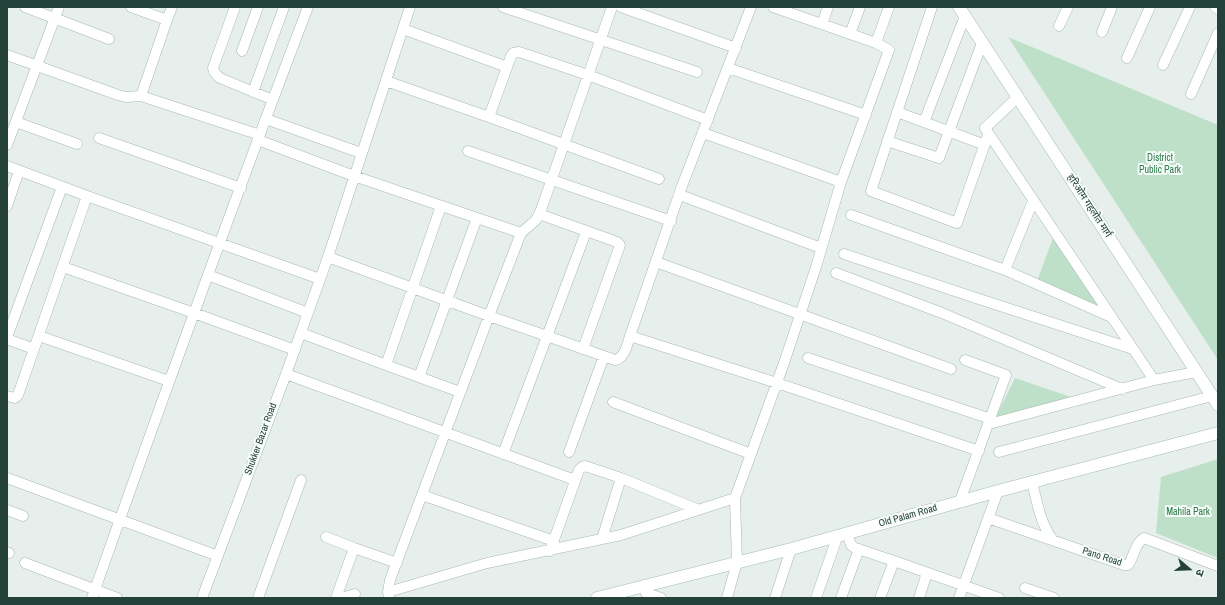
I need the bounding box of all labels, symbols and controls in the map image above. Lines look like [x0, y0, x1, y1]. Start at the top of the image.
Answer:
park label: District Public Park [1139, 152, 1181, 176]
street label: हरिओम गहलोत मार्ग [1064, 172, 1114, 240]
street label: Shukker Bazar Road [242, 401, 280, 477]
street label: Old Palam Road [877, 502, 939, 530]
park label: Mahila Park [1166, 506, 1210, 518]
street label: Pano Road [1081, 545, 1123, 569]
north arrow [1169, 549, 1209, 589]
text: उ [1193, 568, 1208, 578]

